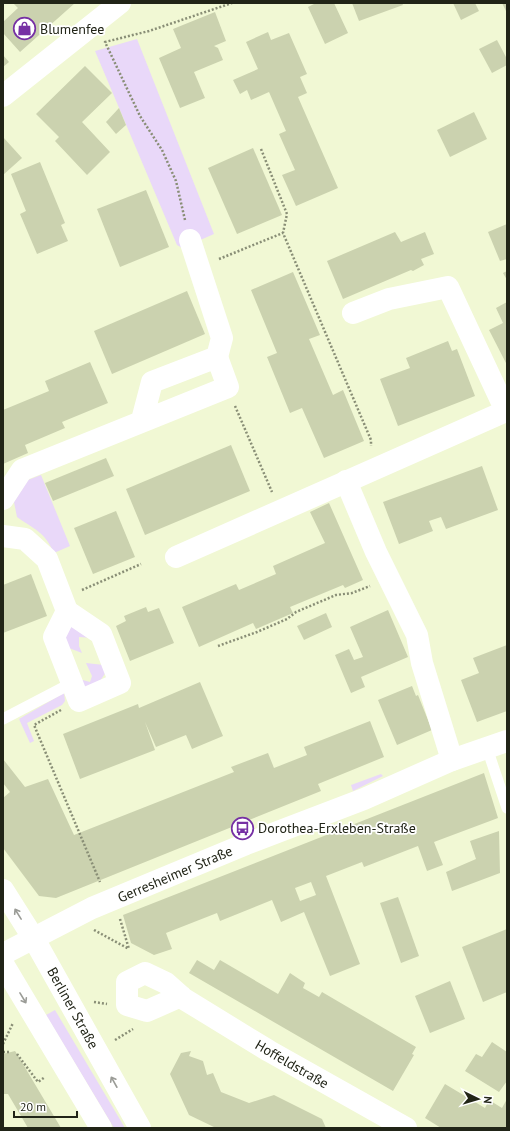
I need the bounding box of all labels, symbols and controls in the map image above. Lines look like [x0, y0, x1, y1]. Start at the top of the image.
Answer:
shop icon: Blumenfee [11, 16, 37, 42]
place label: Blumenfee [40, 20, 104, 38]
bus stop icon: Dorothea-Erxleben-Straße [229, 815, 255, 841]
place label: Dorothea-Erxleben-Straße [258, 819, 416, 837]
street label: Gerresheimer Straße [115, 842, 235, 906]
one-way arrow [14, 908, 22, 920]
street label: Berliner Straße [43, 964, 103, 1052]
one-way arrow [19, 992, 27, 1003]
street label: Hoffeldstraße [252, 1036, 332, 1092]
one-way arrow [110, 1076, 117, 1088]
north arrow [458, 1079, 498, 1119]
scale bar [14, 1093, 77, 1119]
text: N [481, 1096, 495, 1104]
text: 20 m [20, 1099, 46, 1114]

